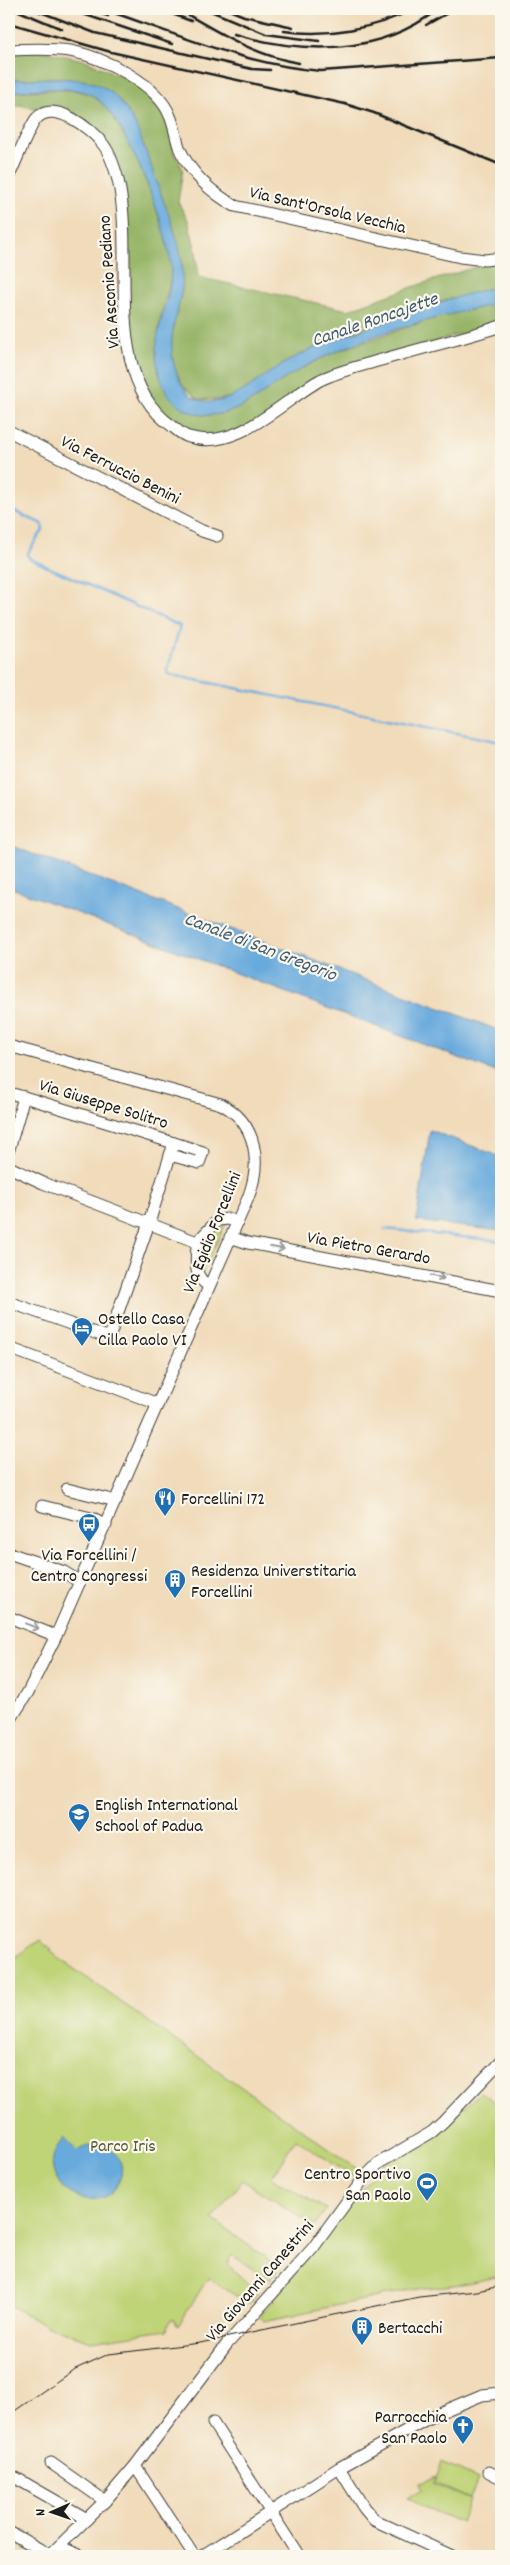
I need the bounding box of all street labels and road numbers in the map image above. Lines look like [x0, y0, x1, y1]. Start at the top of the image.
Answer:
street label: Via Sant'Orsola Vecchia [247, 181, 409, 242]
street label: Via Asconio Pediano [93, 214, 128, 349]
street label: Via Ferruccio Benini [56, 430, 184, 512]
street label: Via Giuseppe Solitro [36, 1074, 171, 1137]
street label: Via Egidio Forcellini [178, 1168, 249, 1297]
street label: Via Pietro Gerardo [305, 1226, 432, 1273]
street label: Via Giovanni Canestrini [201, 2215, 321, 2348]

